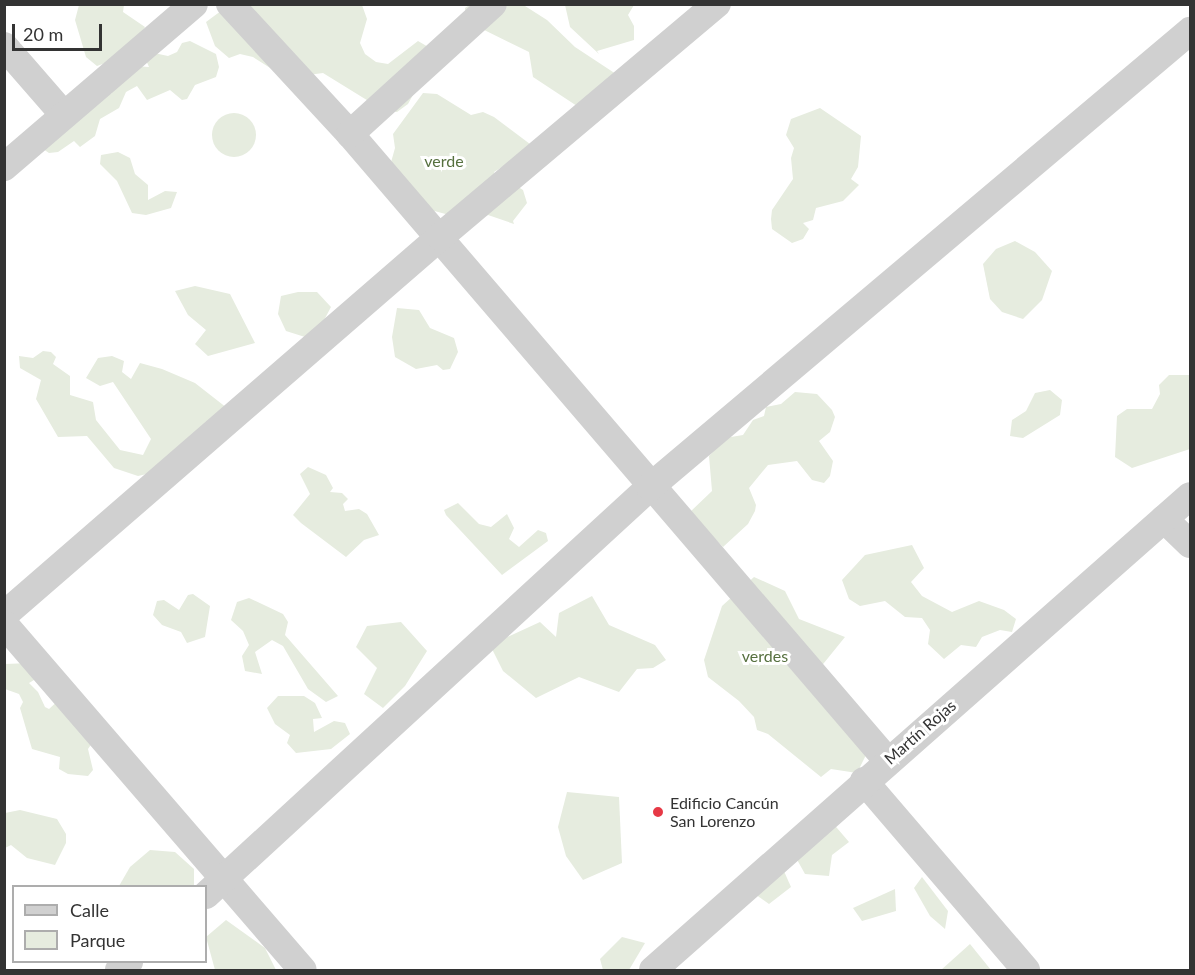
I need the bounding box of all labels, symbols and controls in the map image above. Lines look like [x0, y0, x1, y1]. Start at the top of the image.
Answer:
scale bar [15, 12, 105, 50]
text: 20 m [23, 23, 63, 45]
park label: verde [424, 151, 464, 171]
park label: verdes [742, 646, 788, 666]
street label: Martín Rojas [880, 696, 960, 768]
place label: Edificio Cancún San Lorenzo [670, 793, 779, 831]
marker: Edificio Cancún San Lorenzo [651, 805, 665, 819]
legend [12, 885, 207, 963]
text: Calle [70, 899, 109, 921]
text: Parque [70, 929, 125, 951]

